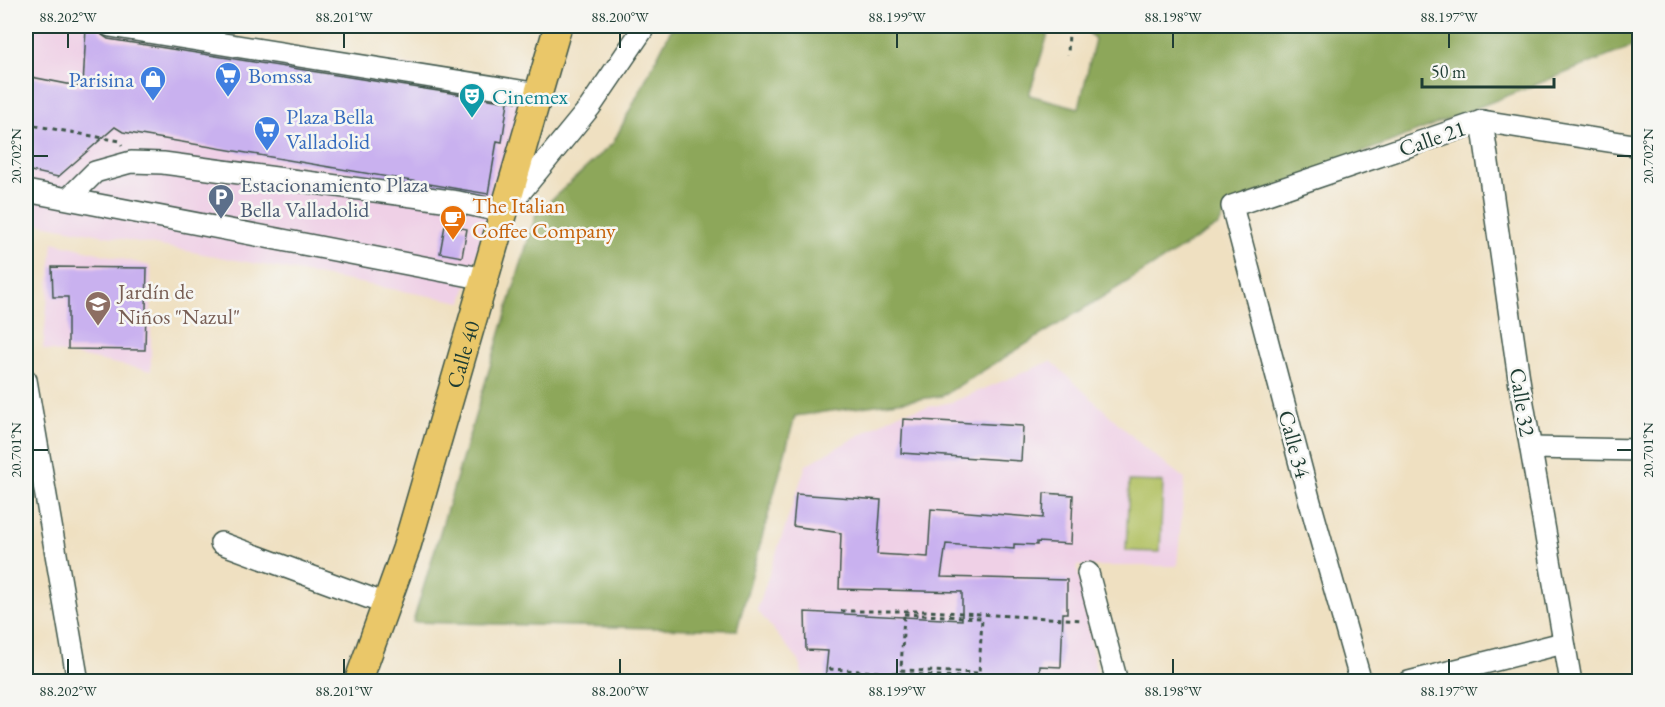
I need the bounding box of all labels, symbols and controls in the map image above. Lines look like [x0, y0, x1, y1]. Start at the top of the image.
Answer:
text: 88.202°W [39, 7, 97, 26]
text: 88.201°W [315, 7, 373, 26]
text: 88.200°W [591, 7, 649, 26]
text: 88.199°W [868, 7, 926, 26]
text: 88.198°W [1144, 7, 1202, 26]
text: 88.197°W [1420, 7, 1478, 26]
scale bar [1422, 51, 1554, 89]
supermarket icon: Bomssa [213, 60, 243, 98]
text: 50 m [1431, 60, 1466, 83]
place label: Bomssa [248, 61, 312, 90]
shop icon: Parisina [138, 64, 168, 102]
place label: Parisina [69, 65, 134, 94]
theatre icon: Cinemex [457, 81, 487, 119]
place label: Cinemex [492, 82, 569, 111]
place label: Plaza Bella Valladolid [286, 102, 374, 156]
supermarket icon: Plaza Bella Valladolid [252, 114, 282, 152]
street label: Calle 21 [1395, 114, 1470, 163]
text: 20.702°N [6, 128, 25, 184]
text: 20.702°N [1638, 128, 1657, 184]
place label: Estacionamiento Plaza Bella Valladolid [240, 170, 429, 224]
parking icon: Estacionamiento Plaza Bella Valladolid [206, 182, 236, 220]
place label: The Italian Coffee Company [472, 191, 616, 245]
cafe icon: The Italian Coffee Company [438, 203, 468, 241]
place label: Jardín de Niños "Nazul" [116, 277, 240, 331]
school or university icon: Jardín de Niños "Nazul" [83, 289, 113, 327]
street label: Calle 40 [439, 317, 487, 392]
street label: Calle 32 [1503, 366, 1542, 439]
street label: Calle 34 [1272, 407, 1318, 482]
text: 20.701°N [6, 422, 25, 478]
text: 20.701°N [1638, 422, 1657, 478]
text: 88.202°W [39, 681, 97, 700]
text: 88.201°W [315, 681, 373, 700]
text: 88.200°W [591, 681, 649, 700]
text: 88.199°W [868, 681, 926, 700]
text: 88.198°W [1144, 681, 1202, 700]
text: 88.197°W [1420, 681, 1478, 700]

